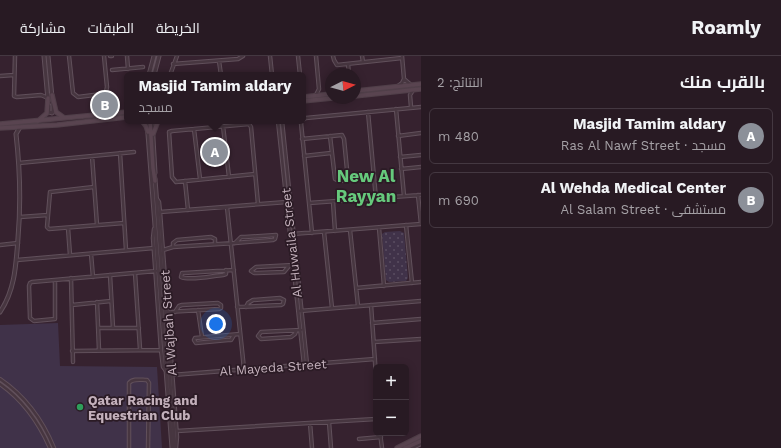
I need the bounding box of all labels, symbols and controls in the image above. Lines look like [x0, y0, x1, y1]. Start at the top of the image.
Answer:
text: Roamly [691, 16, 761, 39]
text: مشاركة [20, 20, 66, 36]
text: الطبقات [88, 20, 134, 36]
text: الخريطة [156, 20, 200, 36]
north arrow [325, 68, 361, 104]
popup [124, 72, 306, 124]
text: بالقرب منك [680, 72, 765, 92]
text: النتائج: 2 [437, 75, 483, 90]
text: Masjid Tamim aldary [138, 77, 292, 95]
pin: B [92, 90, 118, 120]
text: مسجد [138, 100, 173, 115]
text: Masjid Tamim aldary [573, 115, 726, 133]
text: 480 m [438, 129, 479, 144]
text: A [747, 129, 755, 144]
pin: A [202, 137, 228, 167]
text: مسجد · Ras Al Nawf Street [561, 138, 726, 153]
district label: New Al Rayyan [336, 166, 396, 206]
text: Al Wehda Medical Center [541, 179, 726, 197]
street label: Al Huwaila Street [278, 187, 305, 299]
text: 690 m [438, 193, 479, 208]
text: B [747, 193, 755, 208]
text: مستشفى · Al Salam Street [560, 202, 726, 217]
street label: Al Wajbah Street [157, 269, 180, 376]
your location [206, 314, 226, 334]
street label: Al Mayeda Street [219, 356, 328, 379]
map controls [373, 364, 409, 436]
button: + [373, 364, 409, 400]
place label: Qatar Racing and Equestrian Club [88, 393, 198, 423]
button: − [373, 400, 409, 436]
marker: Qatar Racing and Equestrian Club [75, 402, 85, 412]

